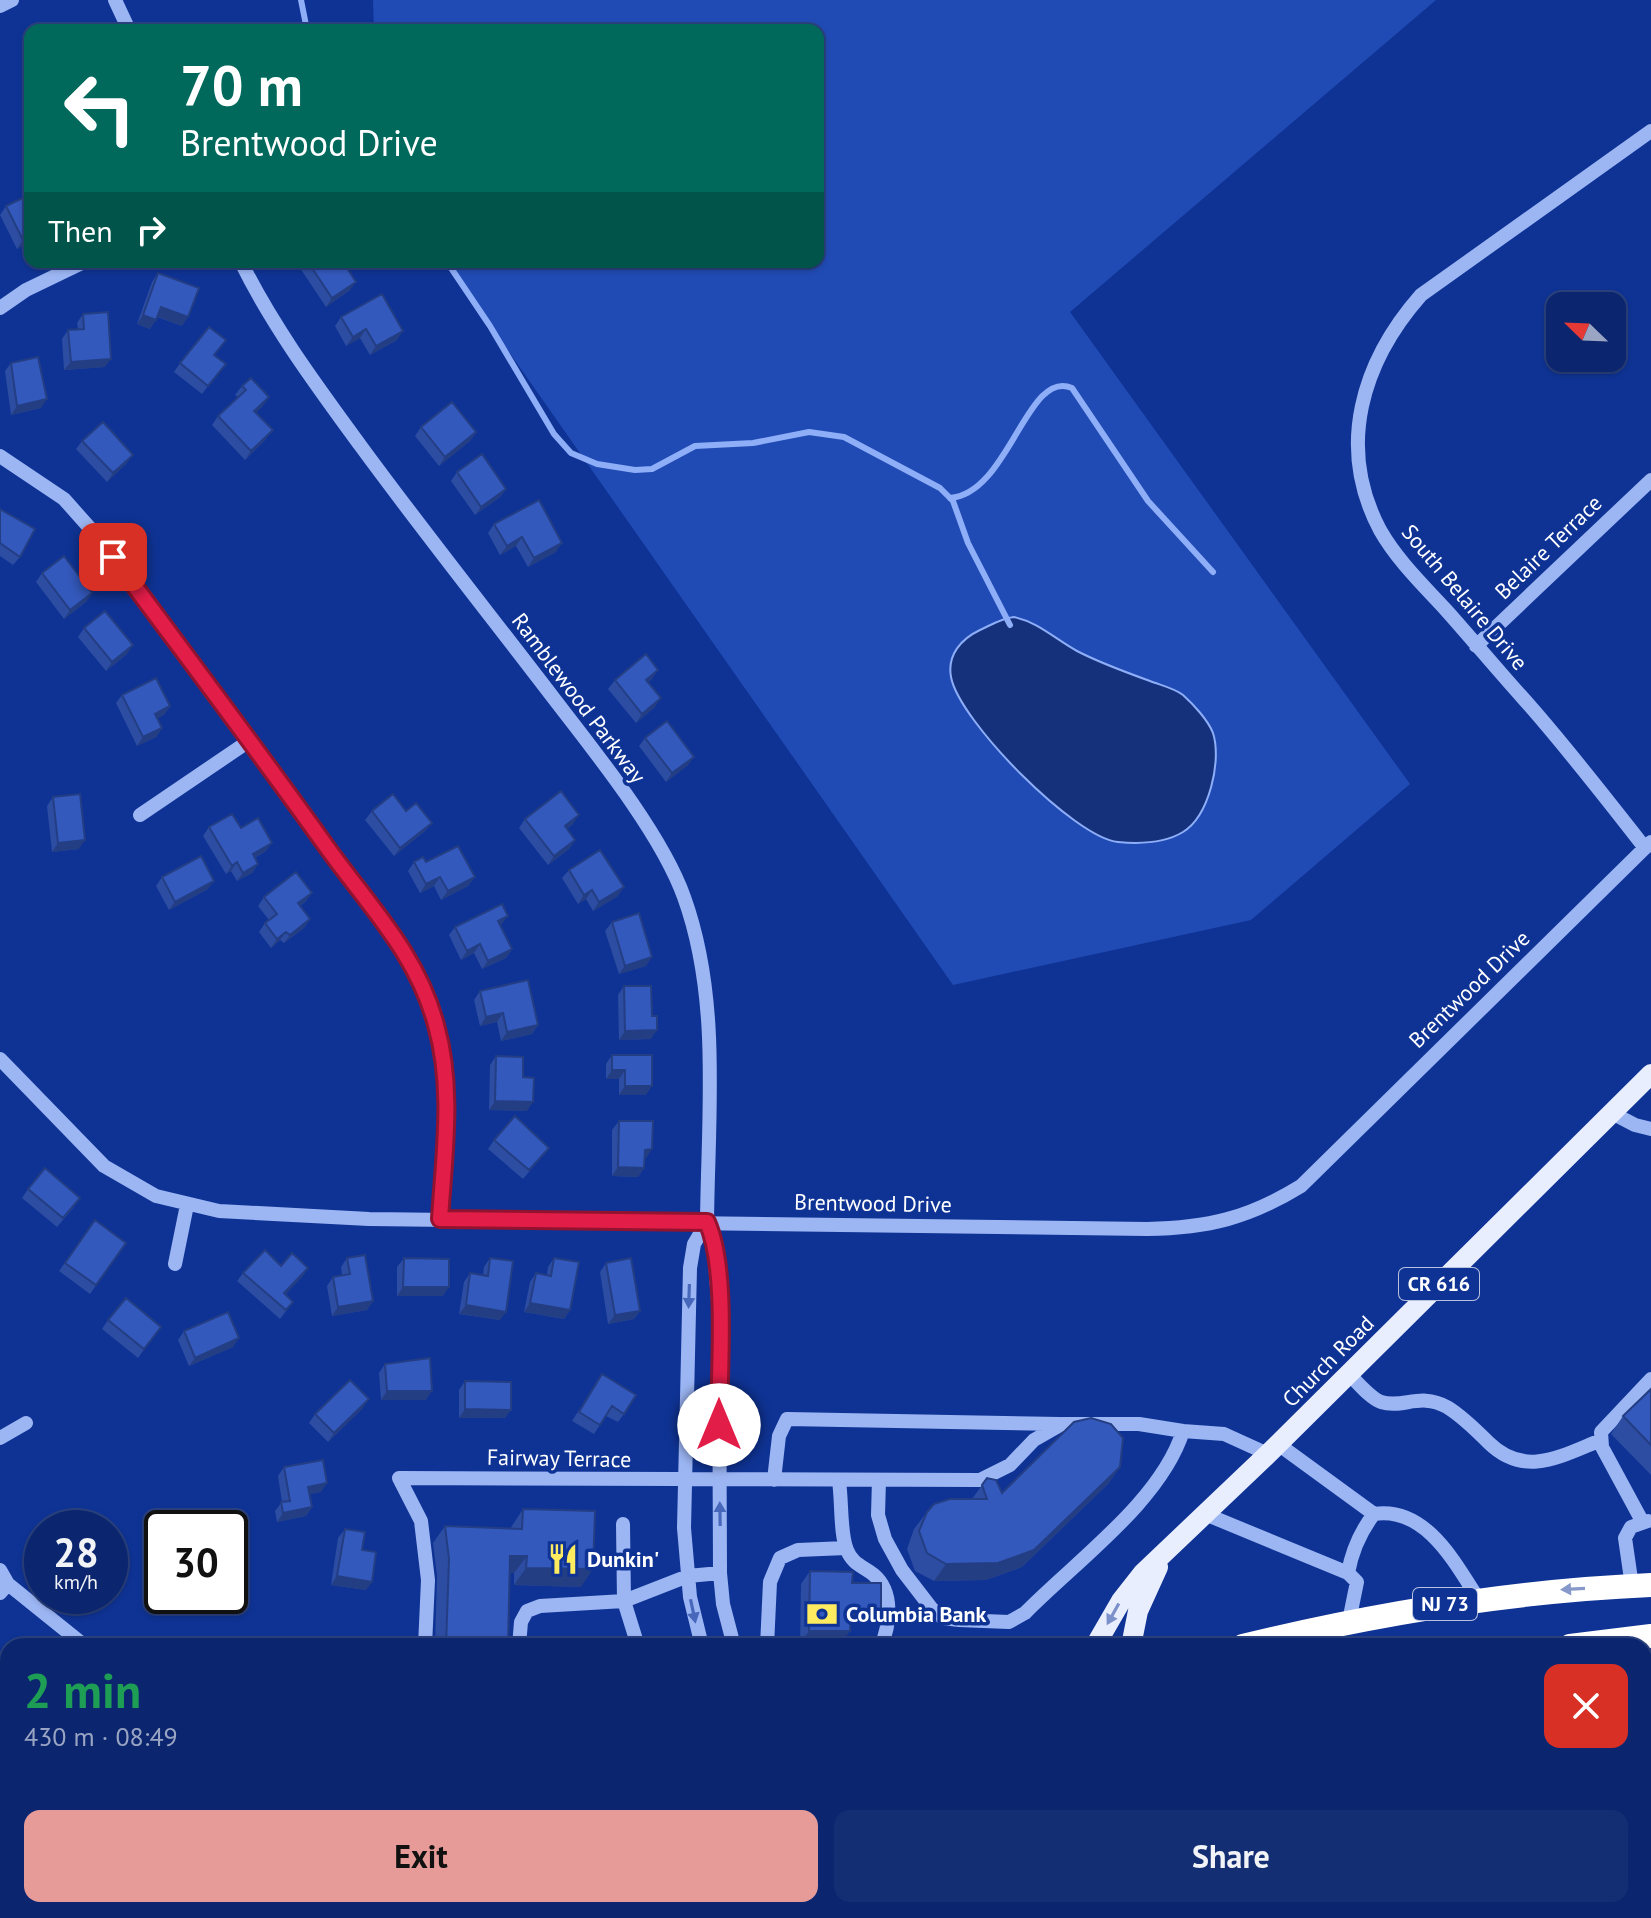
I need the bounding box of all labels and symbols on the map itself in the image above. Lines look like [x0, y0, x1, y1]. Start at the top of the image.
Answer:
north arrow [1546, 292, 1626, 372]
street label: Belaire Terrace [1489, 489, 1607, 605]
street label: South Belaire Drive [1396, 518, 1534, 676]
pin [79, 523, 147, 591]
street label: Ramblewood Parkway [506, 607, 653, 789]
street label: Brentwood Drive [1403, 924, 1535, 1054]
street label: Brentwood Drive [794, 1188, 952, 1218]
road number: CR 616 [1399, 1268, 1479, 1300]
one-way arrow [682, 1284, 695, 1309]
street label: Church Road [1276, 1309, 1380, 1413]
position arrow [677, 1383, 761, 1467]
street label: Fairway Terrace [487, 1443, 631, 1473]
one-way arrow [713, 1501, 726, 1526]
speed limit sign: 30 [144, 1510, 248, 1614]
restaurant icon: Dunkin' [546, 1542, 580, 1576]
place label: Dunkin' [587, 1545, 659, 1573]
one-way arrow [1560, 1583, 1585, 1596]
road number: NJ 73 [1413, 1588, 1477, 1620]
bank icon: Columbia Bank [805, 1597, 839, 1631]
one-way arrow [687, 1599, 700, 1624]
place label: Columbia Bank [846, 1600, 986, 1628]
one-way arrow [1106, 1603, 1120, 1625]

